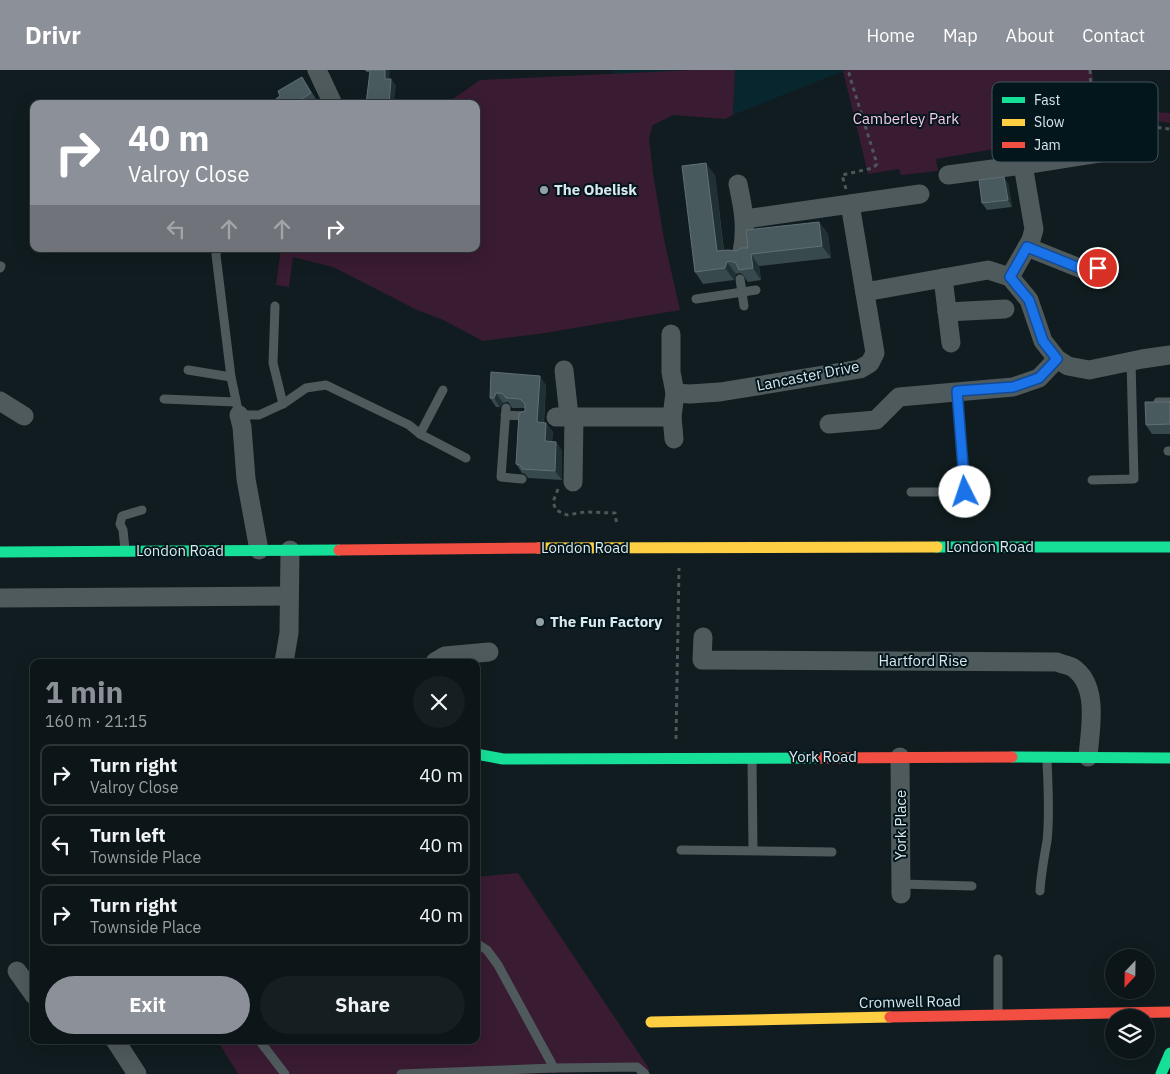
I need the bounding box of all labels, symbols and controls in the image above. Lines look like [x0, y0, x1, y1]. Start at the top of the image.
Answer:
text: Drivr [25, 19, 81, 51]
text: Home [867, 24, 915, 47]
text: Map [943, 24, 978, 47]
text: About [1006, 24, 1054, 47]
text: Contact [1082, 24, 1145, 47]
legend [992, 82, 1158, 162]
text: Fast [1034, 91, 1060, 109]
park label: Camberley Park [853, 109, 959, 128]
text: Slow [1034, 113, 1065, 131]
text: 40 m [128, 115, 210, 161]
icon: right [45, 120, 110, 185]
text: Jam [1034, 136, 1061, 154]
text: Valroy Close [128, 159, 250, 188]
place label: The Obelisk [554, 180, 637, 199]
marker: The Obelisk [538, 184, 550, 196]
icon: left [162, 215, 190, 243]
icon: ahead [215, 215, 243, 243]
icon: ahead [268, 215, 296, 243]
icon: right [321, 215, 349, 243]
pin [1077, 247, 1119, 289]
icon: arrive [1084, 254, 1112, 282]
street label: Lancaster Drive [755, 356, 861, 395]
position arrow [938, 465, 990, 517]
street label: London Road [946, 537, 1034, 556]
street label: London Road [541, 538, 629, 557]
street label: London Road [136, 541, 224, 560]
place label: The Fun Factory [550, 612, 662, 631]
marker: The Fun Factory [534, 616, 546, 628]
street label: Hartford Rise [878, 651, 968, 670]
text: 1 min [45, 672, 123, 711]
button: close [413, 676, 465, 728]
text: 160 m · 21:15 [45, 711, 147, 731]
street label: York Road [789, 747, 857, 766]
text: Turn right [90, 753, 177, 777]
icon: right [47, 761, 75, 789]
text: 40 m [419, 763, 463, 787]
text: Valroy Close [90, 777, 178, 797]
street label: York Place [891, 790, 910, 860]
text: Turn left [90, 823, 166, 847]
icon: left [47, 831, 75, 859]
text: 40 m [419, 833, 463, 857]
text: Townside Place [90, 847, 201, 867]
text: Turn right [90, 893, 177, 917]
icon: right [47, 901, 75, 929]
text: 40 m [419, 903, 463, 927]
text: Townside Place [90, 917, 201, 937]
north arrow [1105, 949, 1155, 999]
map controls [1105, 949, 1155, 1059]
button: Exit [45, 976, 250, 1034]
button: Share [260, 976, 465, 1034]
street label: Cromwell Road [859, 991, 961, 1012]
button: layers [1105, 1009, 1155, 1059]

